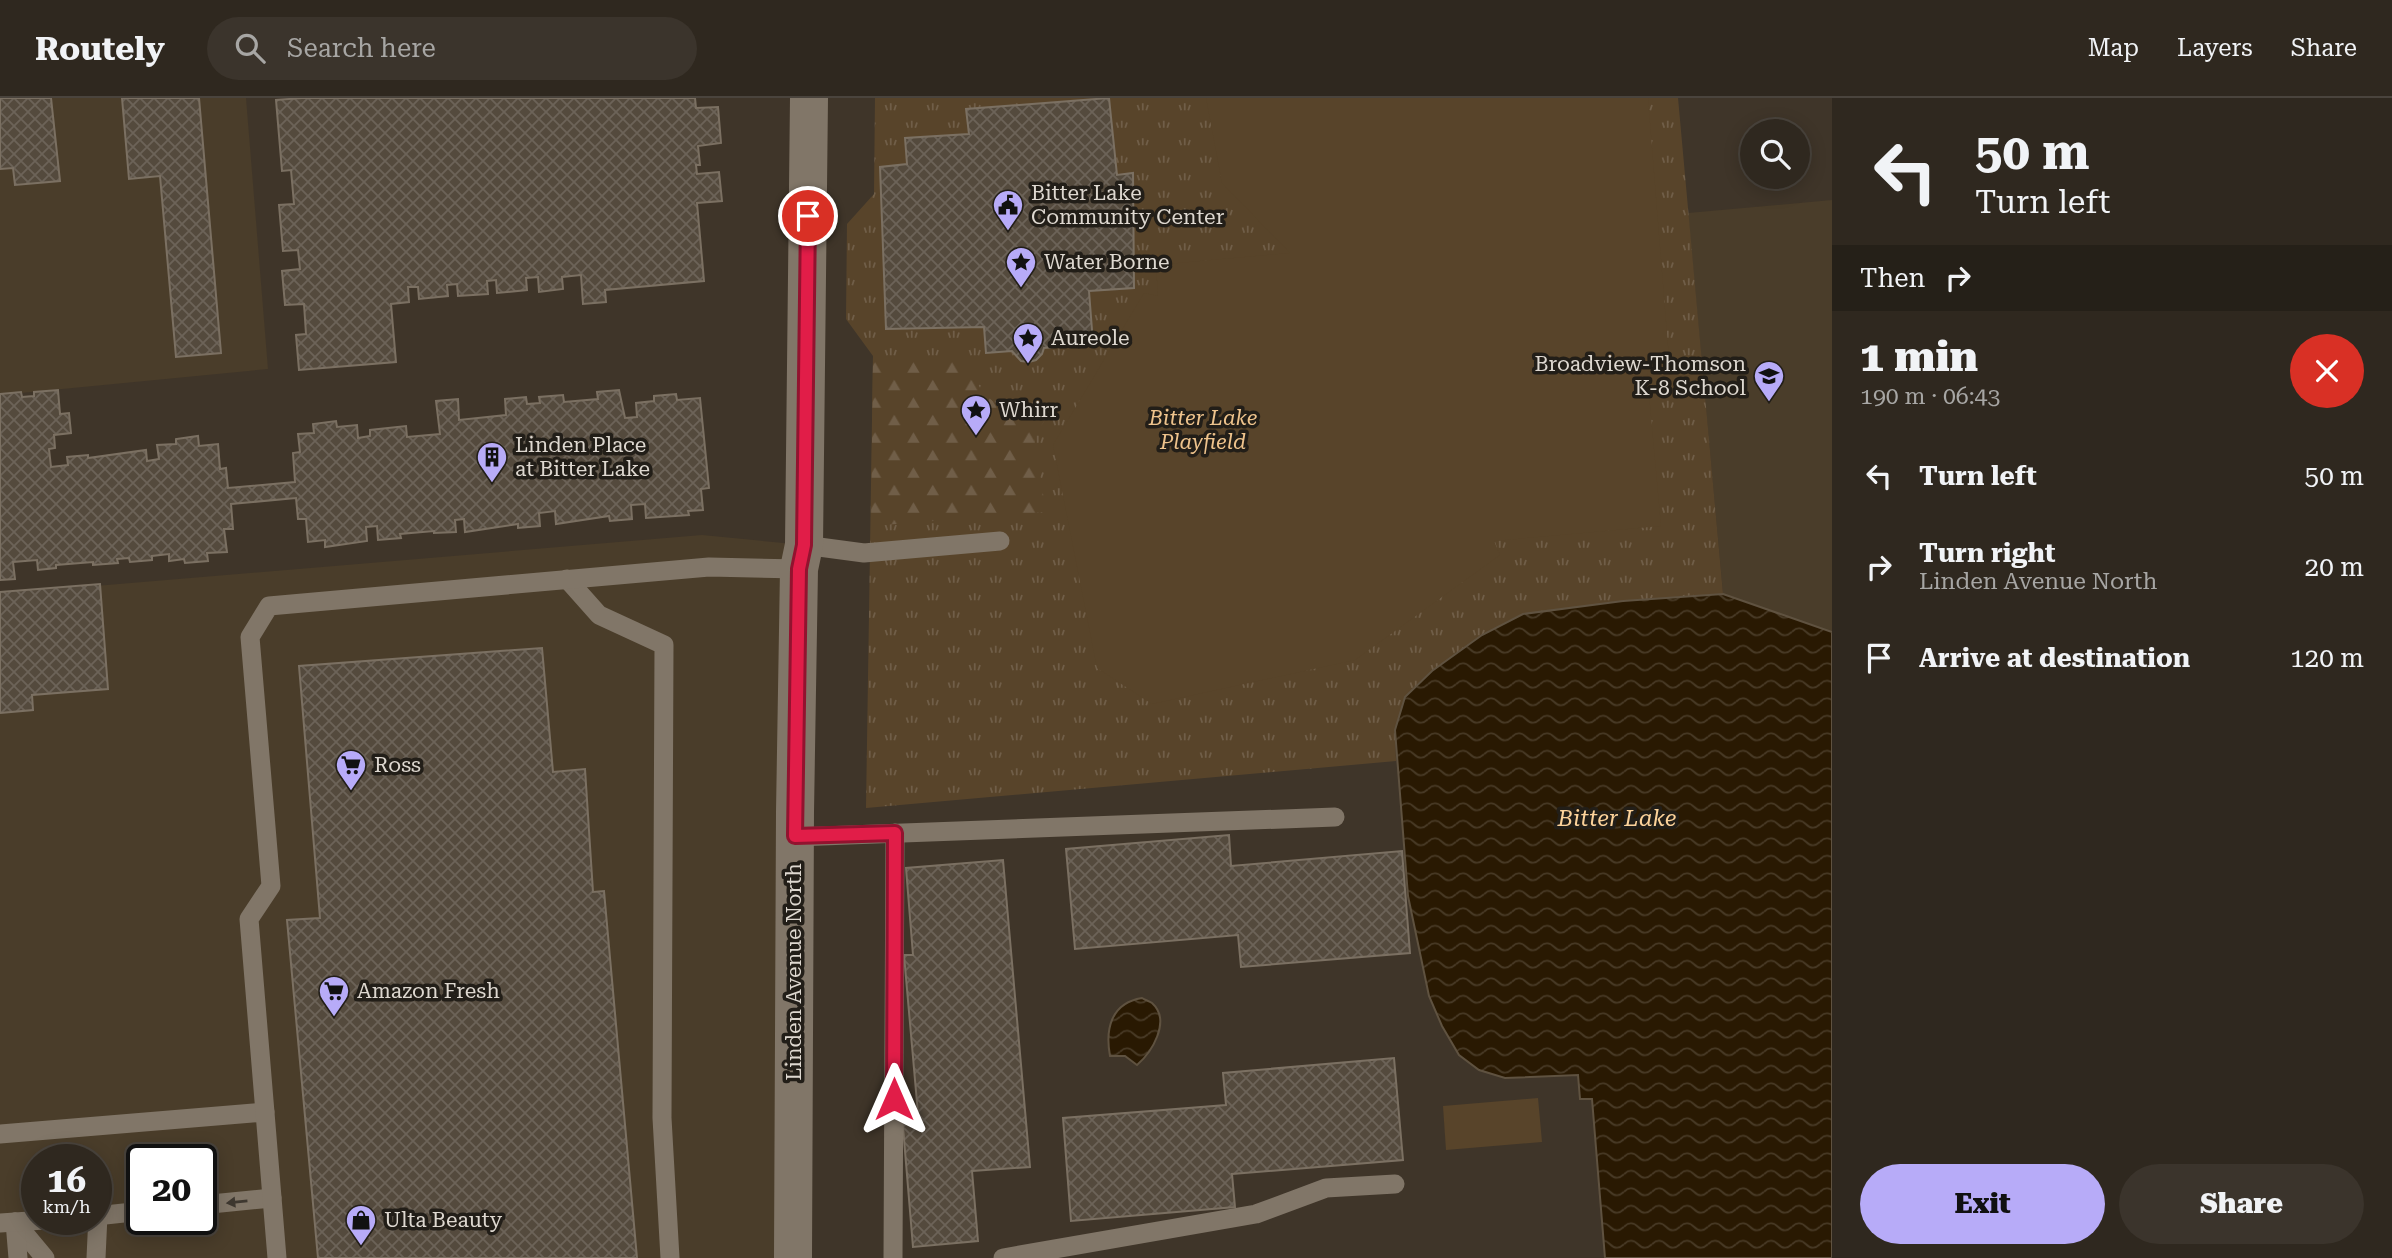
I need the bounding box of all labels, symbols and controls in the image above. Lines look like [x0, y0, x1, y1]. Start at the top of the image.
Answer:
search box [207, 17, 697, 80]
text: Routely [35, 29, 165, 68]
icon: search [231, 29, 269, 67]
text: Search here [287, 33, 436, 63]
text: Map [2088, 34, 2139, 62]
text: Layers [2177, 34, 2253, 62]
text: Share [2291, 34, 2357, 62]
map controls [1740, 119, 1810, 189]
button: search [1740, 119, 1810, 189]
text: 50 m [1975, 124, 2090, 181]
icon: left [1860, 126, 1951, 217]
place label: Bitter Lake Community Center [1031, 181, 1225, 229]
text: Turn left [1975, 183, 2110, 221]
pin [778, 186, 838, 246]
public building icon: Bitter Lake Community Center [991, 188, 1025, 232]
icon: arrive [789, 197, 827, 235]
place icon: Water Borne [1004, 245, 1038, 289]
place label: Water Borne [1044, 250, 1169, 274]
icon: right [1939, 259, 1977, 297]
text: Then [1860, 263, 1925, 293]
place icon: Aureole [1011, 321, 1045, 365]
place label: Aureole [1051, 326, 1130, 350]
text: 1 min [1860, 332, 1978, 381]
button: close [2290, 334, 2364, 408]
place label: Broadview-Thomson K-8 School [1534, 352, 1747, 400]
school or university icon: Broadview-Thomson K-8 School [1752, 359, 1786, 403]
text: 190 m · 06:43 [1860, 383, 2000, 410]
place icon: Whirr [959, 393, 993, 437]
place label: Whirr [999, 398, 1058, 422]
park label: Bitter Lake Playfield [1148, 406, 1257, 454]
place label: Linden Place at Bitter Lake [515, 433, 650, 481]
building icon: Linden Place at Bitter Lake [475, 440, 509, 484]
icon: left [1860, 457, 1898, 495]
text: Turn left [1919, 461, 2037, 491]
text: 50 m [2305, 461, 2364, 491]
text: Turn right [1919, 538, 2055, 568]
icon: right [1860, 548, 1898, 586]
text: 20 m [2305, 552, 2364, 582]
text: Linden Avenue North [1919, 568, 2157, 595]
icon: arrive [1860, 639, 1898, 677]
text: Arrive at destination [1919, 643, 2190, 673]
text: 120 m [2290, 643, 2364, 673]
supermarket icon: Ross [334, 748, 368, 792]
place label: Ross [374, 753, 421, 777]
water label: Bitter Lake [1557, 805, 1676, 832]
street label: Linden Avenue North [782, 863, 806, 1081]
supermarket icon: Amazon Fresh [317, 974, 351, 1018]
place label: Amazon Fresh [357, 979, 500, 1003]
position arrow [857, 1062, 931, 1136]
speed limit sign: 20 [126, 1144, 217, 1235]
text: 16 [47, 1160, 86, 1201]
button: Exit [1860, 1164, 2105, 1244]
button: Share [2119, 1164, 2364, 1244]
text: km/h [42, 1196, 91, 1217]
one-way arrow [225, 1197, 247, 1208]
shop icon: Ulta Beauty [344, 1203, 378, 1247]
place label: Ulta Beauty [384, 1208, 503, 1232]

